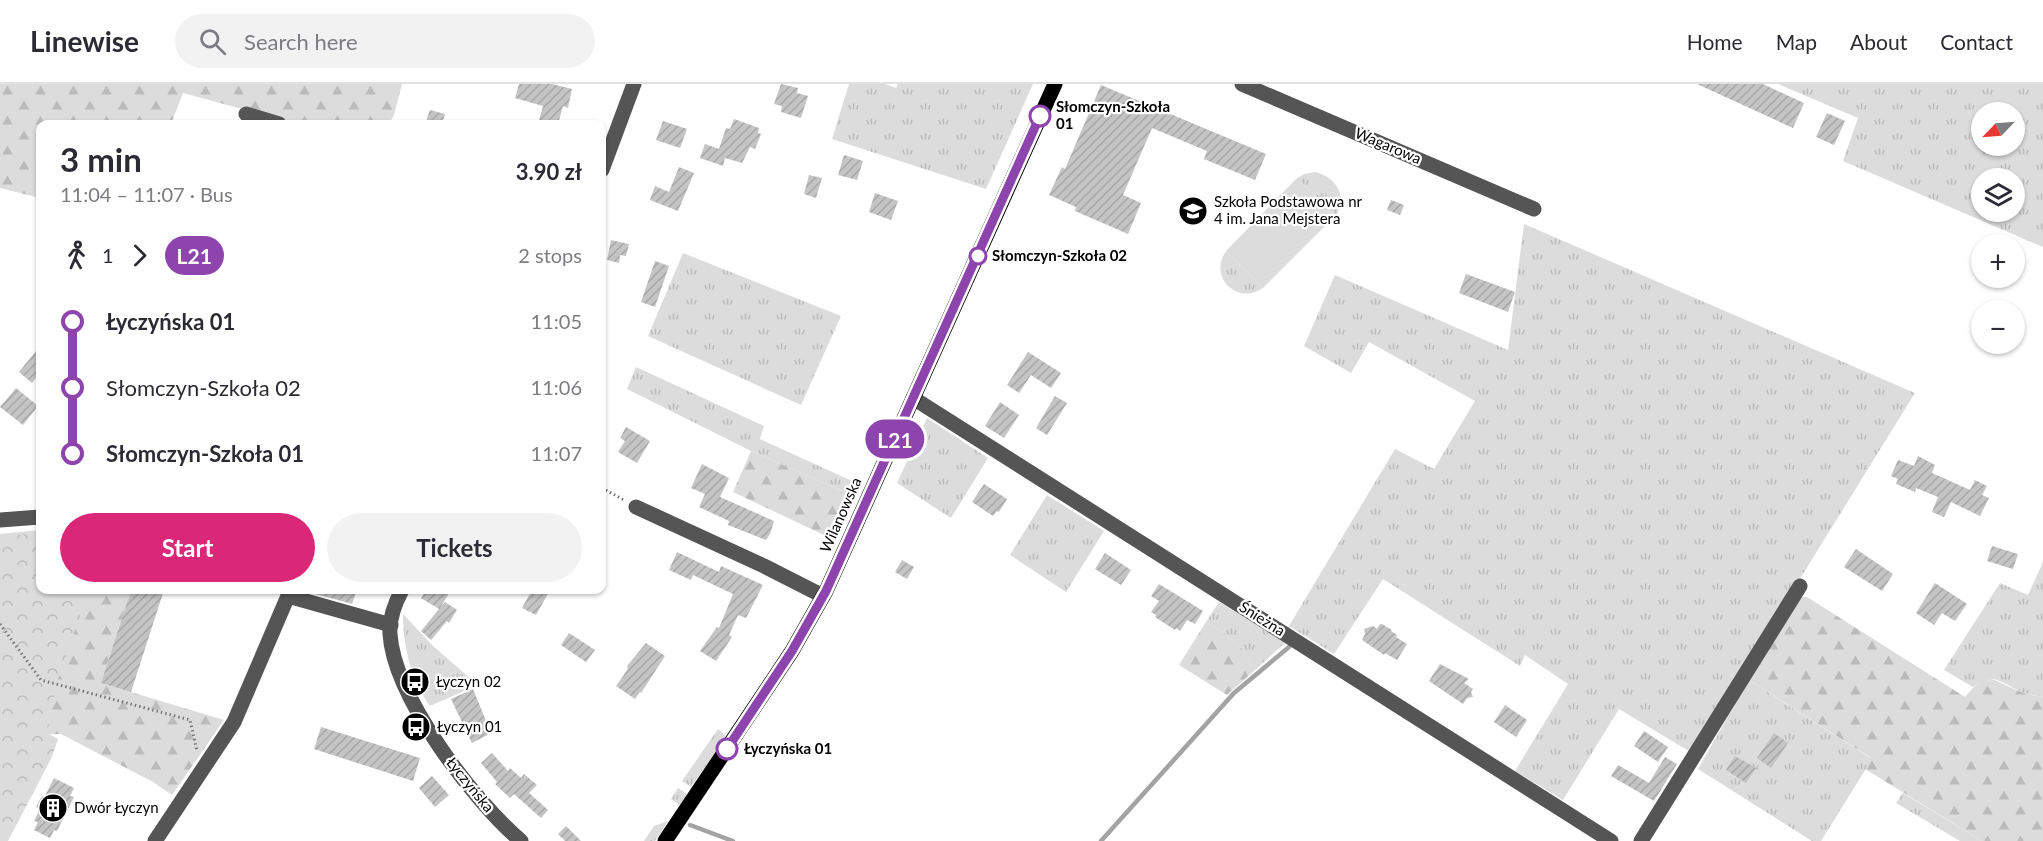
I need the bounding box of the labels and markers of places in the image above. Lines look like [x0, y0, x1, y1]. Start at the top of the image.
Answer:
place label: Słomczyn-Szkoła 01 [1056, 97, 1170, 132]
marker: Słomczyn-Szkoła 01 [1029, 105, 1051, 127]
place label: Szkoła Podstawowa nr 4 im. Jana Mejstera [1214, 192, 1363, 227]
school or university icon: Szkoła Podstawowa nr 4 im. Jana Mejstera [1177, 195, 1209, 227]
place label: Słomczyn-Szkoła 02 [992, 246, 1127, 264]
marker: Słomczyn-Szkoła 02 [969, 247, 987, 265]
bus stop icon: Łyczyn 02 [399, 666, 431, 698]
place label: Łyczyn 02 [436, 672, 501, 690]
bus stop icon: Łyczyn 01 [400, 711, 432, 743]
place label: Łyczyn 01 [437, 717, 502, 735]
marker: Łyczyńska 01 [716, 738, 738, 760]
place label: Łyczyńska 01 [744, 739, 832, 757]
building icon: Dwór Łyczyn [37, 792, 69, 824]
place label: Dwór Łyczyn [74, 798, 159, 816]

